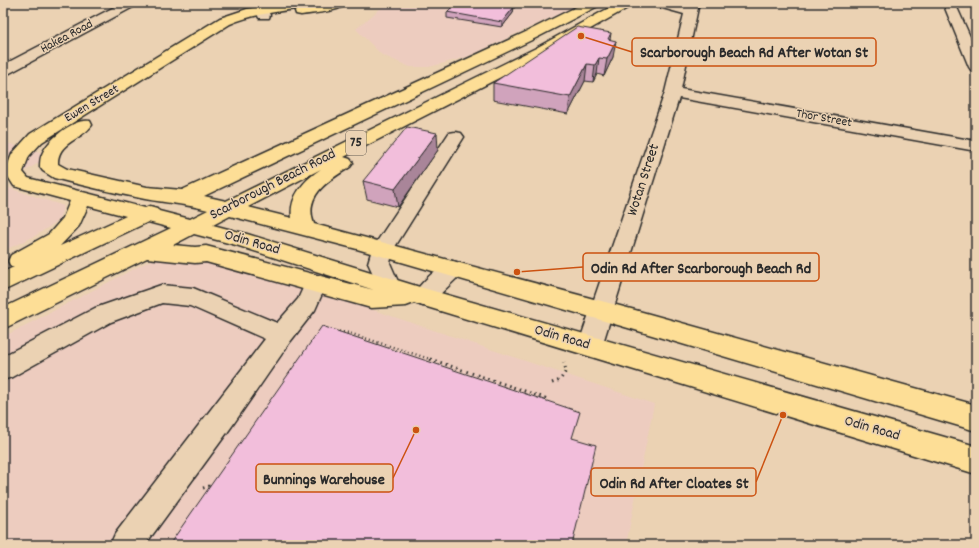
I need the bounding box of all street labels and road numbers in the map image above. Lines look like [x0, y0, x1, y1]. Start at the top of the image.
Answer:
street label: Hakea Road [37, 15, 97, 59]
street label: Ewen Street [61, 80, 123, 128]
street label: Thor Street [795, 105, 854, 133]
road number: 75 [346, 131, 366, 155]
street label: Wotan Street [622, 141, 666, 219]
street label: Scarborough Beach Road [206, 144, 340, 226]
street label: Odin Road [222, 225, 282, 261]
street label: Odin Road [532, 320, 592, 356]
street label: Odin Road [842, 411, 902, 447]

